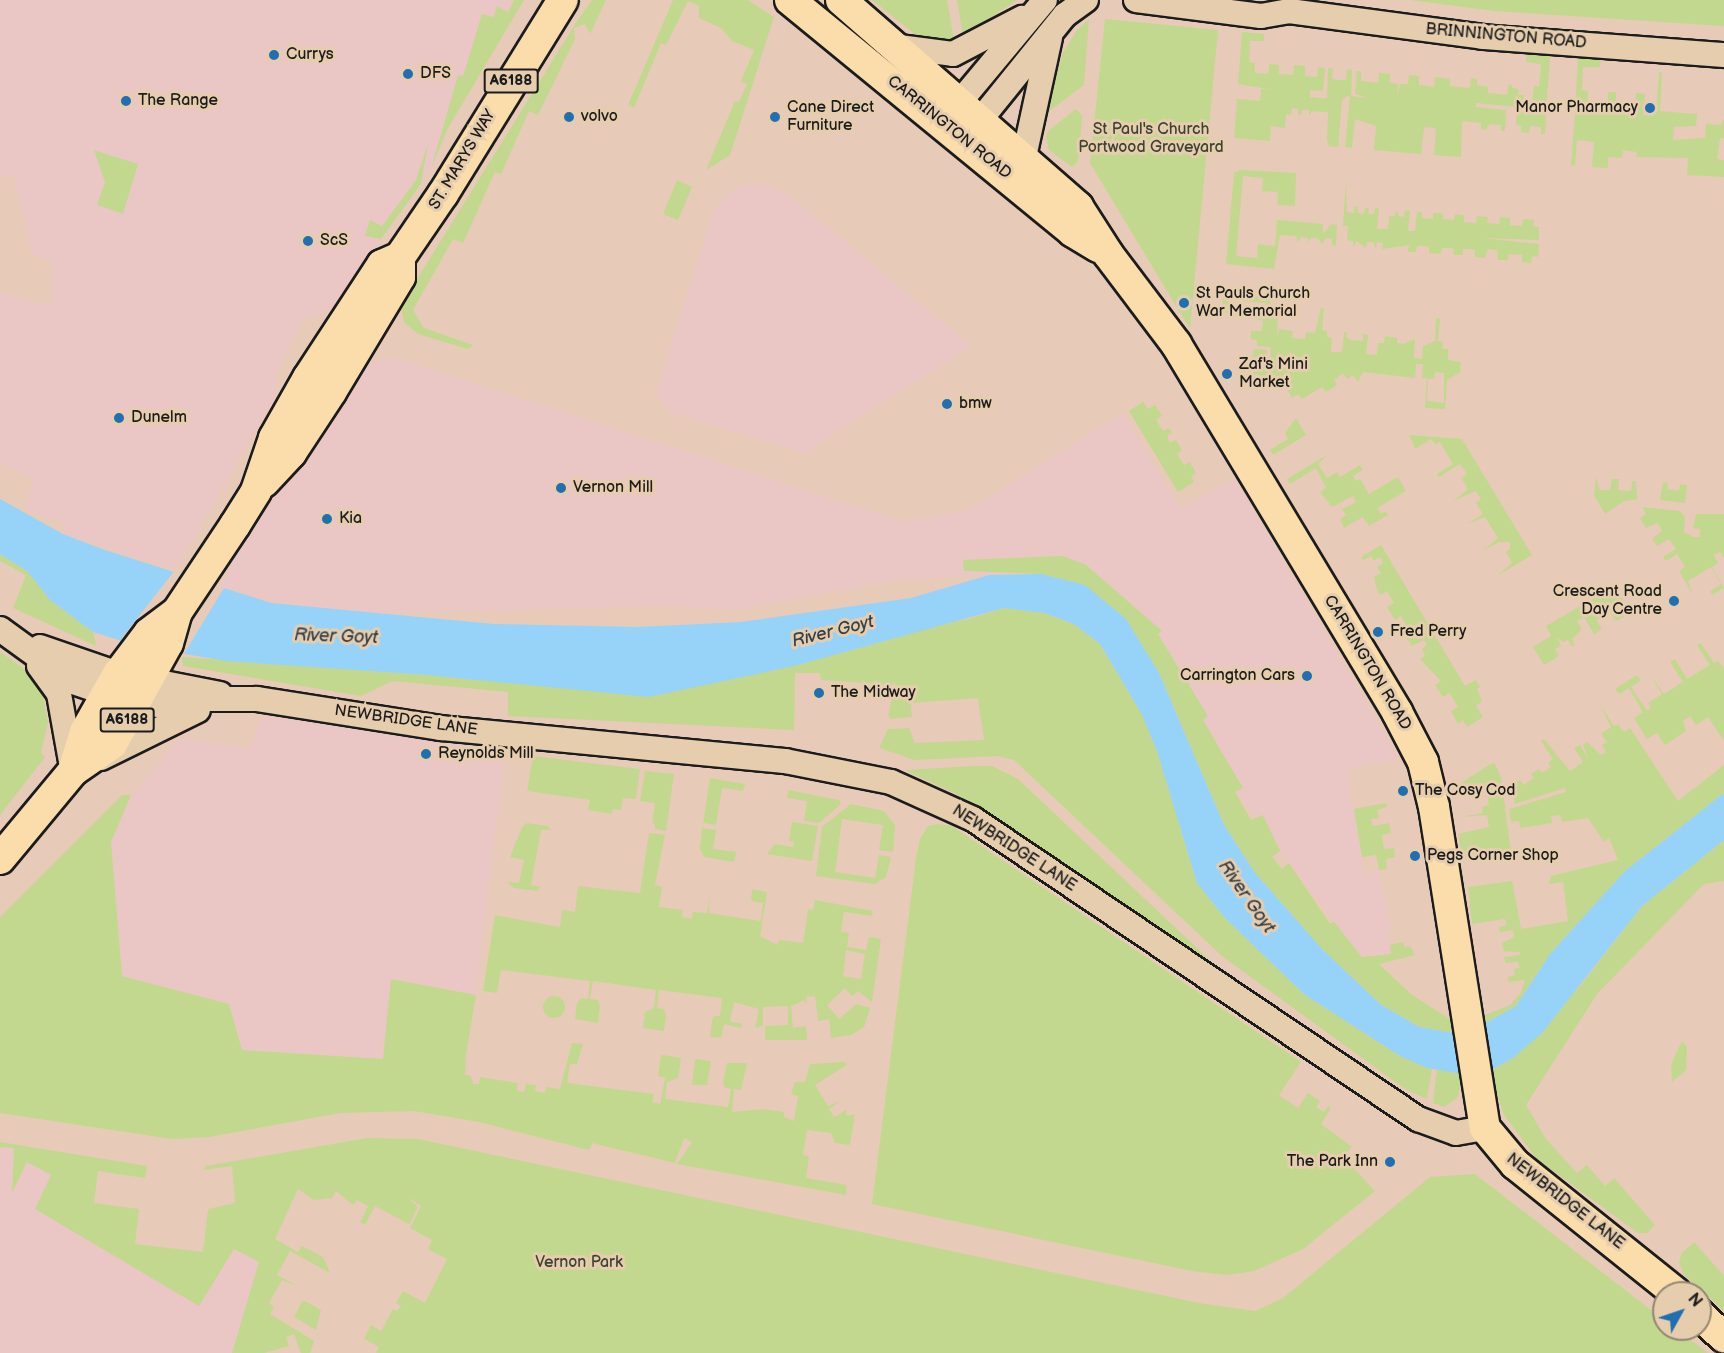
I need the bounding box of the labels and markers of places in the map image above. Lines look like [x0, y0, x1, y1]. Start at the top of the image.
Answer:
place label: Currys [286, 45, 334, 65]
marker: Currys [267, 48, 281, 62]
place label: DFS [420, 64, 451, 84]
marker: DFS [401, 67, 415, 81]
place label: The Range [138, 91, 218, 111]
marker: The Range [119, 94, 133, 108]
place label: Cane Direct Furniture [787, 98, 874, 136]
place label: Manor Pharmacy [1515, 98, 1638, 118]
marker: Manor Pharmacy [1643, 101, 1657, 115]
place label: volvo [581, 107, 618, 127]
marker: volvo [562, 110, 576, 124]
marker: Cane Direct Furniture [768, 110, 782, 124]
place label: ScS [320, 231, 348, 251]
marker: ScS [301, 234, 315, 248]
place label: St Pauls Church War Memorial [1196, 284, 1310, 322]
marker: St Pauls Church War Memorial [1177, 296, 1191, 310]
place label: Zaf's Mini Market [1239, 355, 1308, 393]
marker: Zaf's Mini Market [1220, 367, 1234, 381]
place label: bmw [959, 394, 992, 414]
marker: bmw [940, 397, 954, 411]
place label: Dunelm [131, 408, 187, 428]
marker: Dunelm [112, 411, 126, 425]
place label: Vernon Mill [573, 478, 653, 498]
marker: Vernon Mill [554, 481, 568, 495]
place label: Kia [339, 509, 362, 529]
marker: Kia [320, 512, 334, 526]
place label: Crescent Road Day Centre [1553, 582, 1662, 620]
marker: Crescent Road Day Centre [1667, 594, 1681, 608]
place label: Fred Perry [1390, 622, 1466, 642]
marker: Fred Perry [1371, 625, 1385, 639]
place label: Carrington Cars [1180, 666, 1295, 686]
marker: Carrington Cars [1300, 669, 1314, 683]
place label: The Midway [831, 683, 916, 703]
marker: The Midway [812, 686, 826, 700]
place label: Reynolds Mill [438, 744, 534, 764]
marker: Reynolds Mill [419, 747, 433, 761]
place label: The Cosy Cod [1415, 781, 1517, 801]
marker: The Cosy Cod [1396, 784, 1410, 798]
place label: Pegs Corner Shop [1427, 846, 1559, 866]
marker: Pegs Corner Shop [1408, 849, 1422, 863]
place label: The Park Inn [1287, 1152, 1378, 1172]
marker: The Park Inn [1383, 1155, 1397, 1169]

